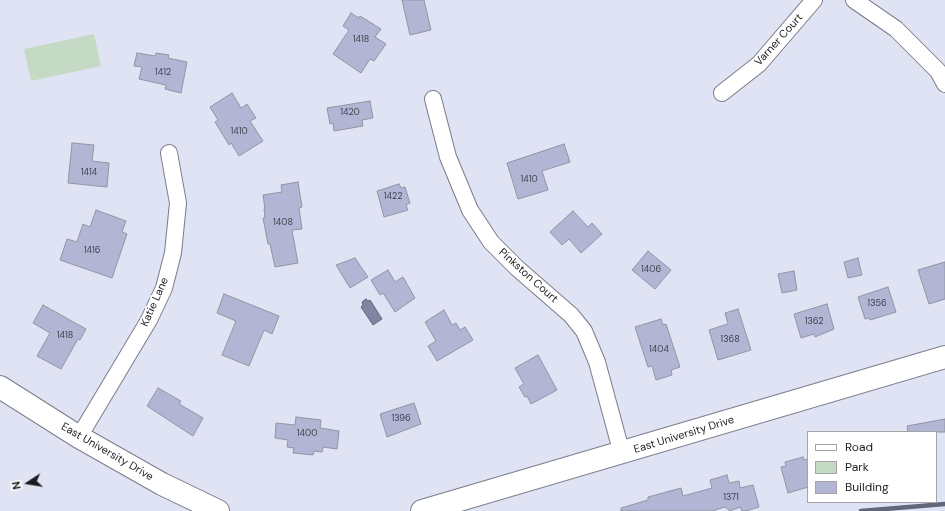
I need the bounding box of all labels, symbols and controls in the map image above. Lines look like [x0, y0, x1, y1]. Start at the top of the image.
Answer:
street label: Varner Court [752, 11, 806, 69]
house number: 1418 [353, 35, 369, 45]
house number: 1412 [155, 68, 171, 78]
house number: 1420 [340, 108, 360, 118]
house number: 1410 [230, 127, 248, 137]
house number: 1414 [81, 168, 97, 178]
house number: 1410 [520, 175, 538, 185]
house number: 1422 [384, 192, 402, 202]
house number: 1408 [273, 218, 293, 228]
house number: 1416 [84, 246, 100, 256]
street label: Pinkston Court [496, 246, 560, 306]
house number: 1406 [641, 265, 661, 275]
street label: Katie Lane [138, 275, 172, 329]
house number: 1356 [867, 299, 887, 309]
house number: 1362 [805, 317, 823, 327]
house number: 1418 [57, 331, 73, 341]
house number: 1368 [720, 335, 740, 345]
house number: 1404 [649, 345, 669, 355]
street label: East University Drive [632, 413, 736, 457]
house number: 1396 [391, 414, 411, 424]
street label: East University Drive [59, 420, 155, 484]
house number: 1400 [297, 429, 317, 439]
legend [807, 431, 937, 503]
text: Road [845, 439, 873, 455]
text: Park [845, 459, 869, 475]
north arrow [8, 463, 48, 503]
text: Building [845, 479, 889, 495]
text: N [9, 480, 24, 491]
house number: 1371 [723, 493, 739, 503]

